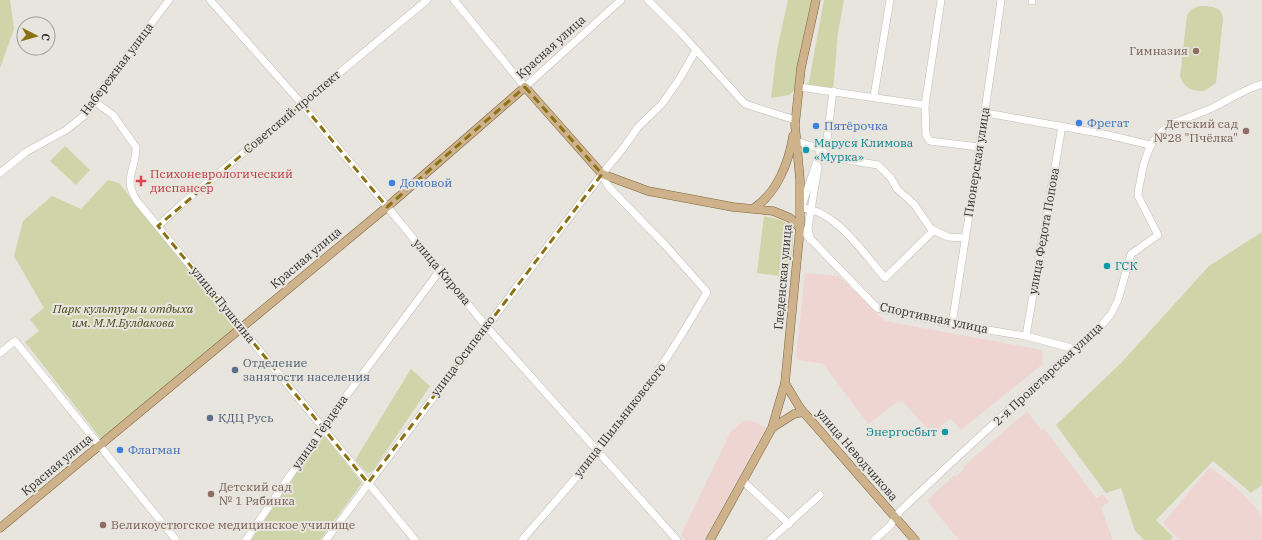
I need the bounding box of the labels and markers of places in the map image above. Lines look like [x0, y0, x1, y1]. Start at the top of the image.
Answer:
place label: Гимназия [1129, 43, 1188, 58]
marker: Гимназия [1191, 46, 1201, 56]
place label: Фрегат [1087, 115, 1129, 130]
place label: Детский сад №28 "Пчёлка" [1154, 116, 1238, 145]
place label: Пятёрочка [824, 118, 889, 133]
marker: Фрегат [1074, 118, 1084, 128]
marker: Пятёрочка [811, 121, 821, 131]
marker: Детский сад №28 "Пчёлка" [1241, 126, 1251, 136]
place label: Маруся Климова «Мурка» [814, 135, 914, 164]
marker: Маруся Климова «Мурка» [801, 145, 811, 155]
place label: Психоневрологический диспансер [150, 166, 293, 195]
marker: Психоневрологический диспансер [135, 175, 147, 187]
place label: Домовой [400, 175, 452, 190]
marker: Домовой [387, 178, 397, 188]
place label: ГСК [1115, 258, 1138, 273]
marker: ГСК [1102, 261, 1112, 271]
place label: Отделение занятости населения [243, 355, 370, 384]
marker: Отделение занятости населения [230, 365, 240, 375]
place label: КДЦ Русь [218, 410, 274, 425]
marker: КДЦ Русь [205, 413, 215, 423]
place label: Энергосбыт [866, 424, 937, 439]
marker: Энергосбыт [940, 427, 950, 437]
place label: Флагман [128, 442, 181, 457]
marker: Флагман [115, 445, 125, 455]
place label: Детский сад № 1 Рябинка [219, 479, 296, 508]
marker: Детский сад № 1 Рябинка [206, 489, 216, 499]
place label: Великоустюгское медицинское училище [111, 517, 355, 532]
marker: Великоустюгское медицинское училище [98, 520, 108, 530]

